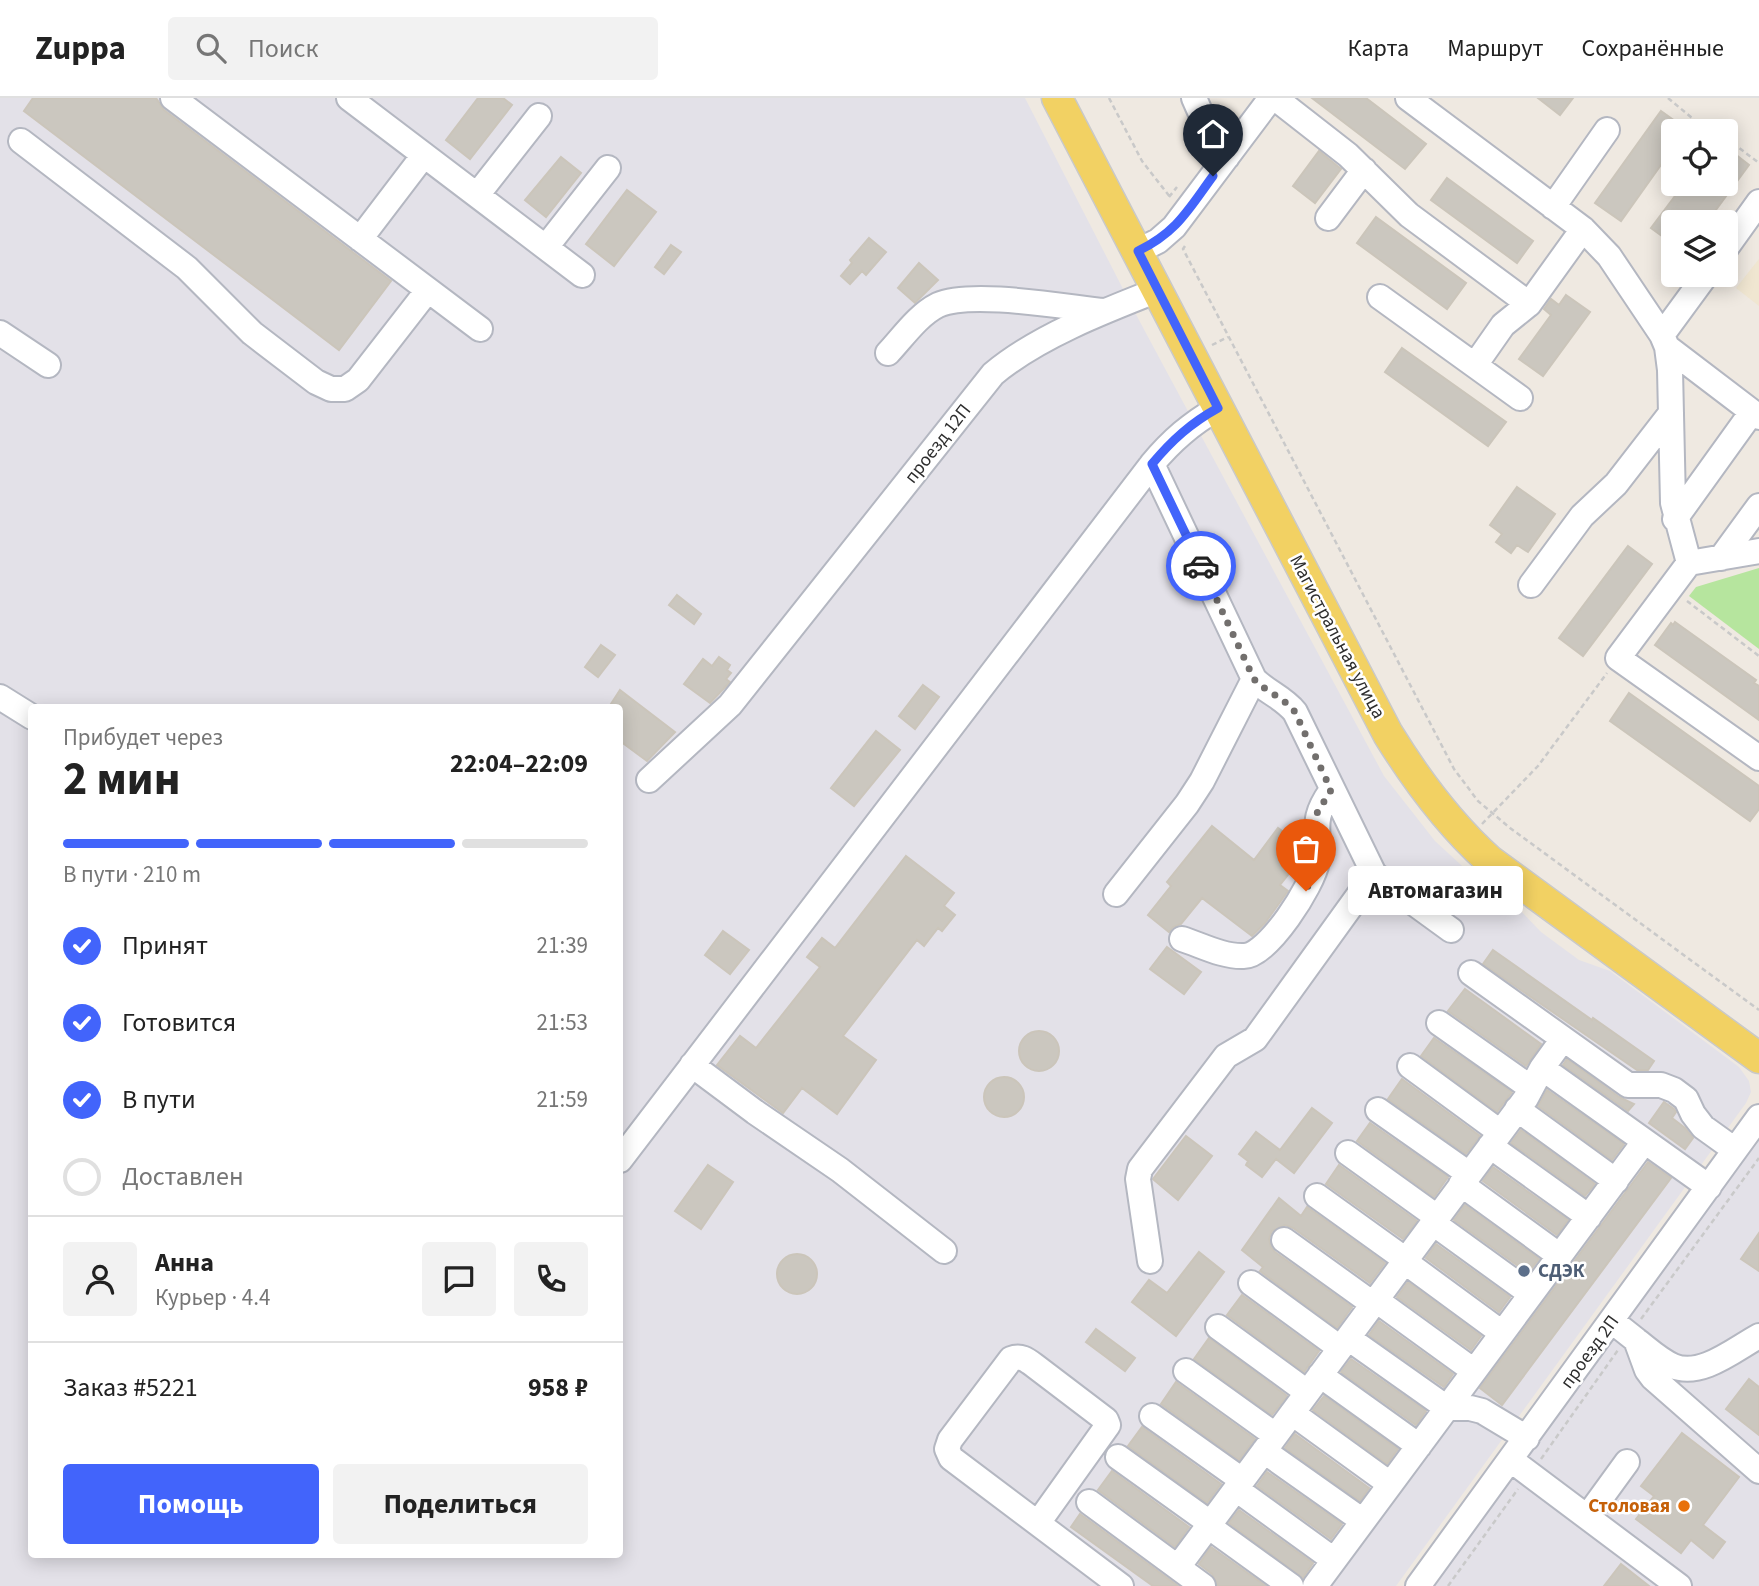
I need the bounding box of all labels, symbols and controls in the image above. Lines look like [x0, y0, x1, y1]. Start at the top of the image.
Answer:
search box [168, 17, 658, 80]
text: Zuppa [35, 25, 126, 72]
icon: search [192, 29, 230, 67]
text: Поиск [248, 30, 318, 67]
text: Карта [1348, 31, 1409, 66]
text: Маршрут [1447, 31, 1543, 66]
text: Сохранённые [1581, 31, 1724, 66]
pin [1183, 104, 1243, 176]
icon: home [1194, 115, 1232, 153]
map controls [1661, 119, 1738, 287]
button: locate [1661, 119, 1738, 196]
button: layers [1661, 210, 1738, 287]
street label: проезд 12П [898, 398, 978, 490]
courier [1166, 531, 1236, 601]
icon: car [1182, 547, 1220, 585]
street label: Магистральная улица [1282, 550, 1392, 724]
text: Прибудет через [63, 721, 223, 754]
text: 22:04–22:09 [450, 745, 588, 782]
text: 2 мин [63, 747, 180, 812]
pin [1276, 819, 1336, 891]
icon: bag [1287, 830, 1325, 868]
text: В пути · 210 m [63, 858, 201, 891]
callout: Автомагазин [1348, 866, 1523, 916]
text: Автомагазин [1368, 874, 1503, 907]
icon: check [63, 927, 101, 965]
text: Принят [122, 927, 208, 964]
text: 21:39 [537, 929, 588, 962]
icon: check [63, 1004, 101, 1042]
text: Готовится [122, 1004, 236, 1041]
text: 21:53 [537, 1006, 588, 1039]
icon: check [63, 1081, 101, 1119]
text: В пути [122, 1081, 196, 1118]
text: 21:59 [537, 1083, 588, 1116]
text: Доставлен [122, 1158, 244, 1195]
button: person [63, 1242, 137, 1316]
button: chat [422, 1242, 496, 1316]
button: phone [514, 1242, 588, 1316]
text: Анна [155, 1244, 214, 1281]
place label: СДЭК [1538, 1258, 1585, 1285]
marker: СДЭК [1516, 1263, 1532, 1279]
text: Курьер · 4.4 [155, 1281, 270, 1314]
street label: проезд 2П [1554, 1310, 1626, 1394]
text: Заказ #5221 [63, 1369, 198, 1406]
text: 958 ₽ [528, 1369, 588, 1406]
button: Помощь [63, 1464, 319, 1544]
button: Поделиться [333, 1464, 588, 1544]
place label: Столовая [1588, 1493, 1670, 1520]
marker: Столовая [1676, 1498, 1692, 1514]

